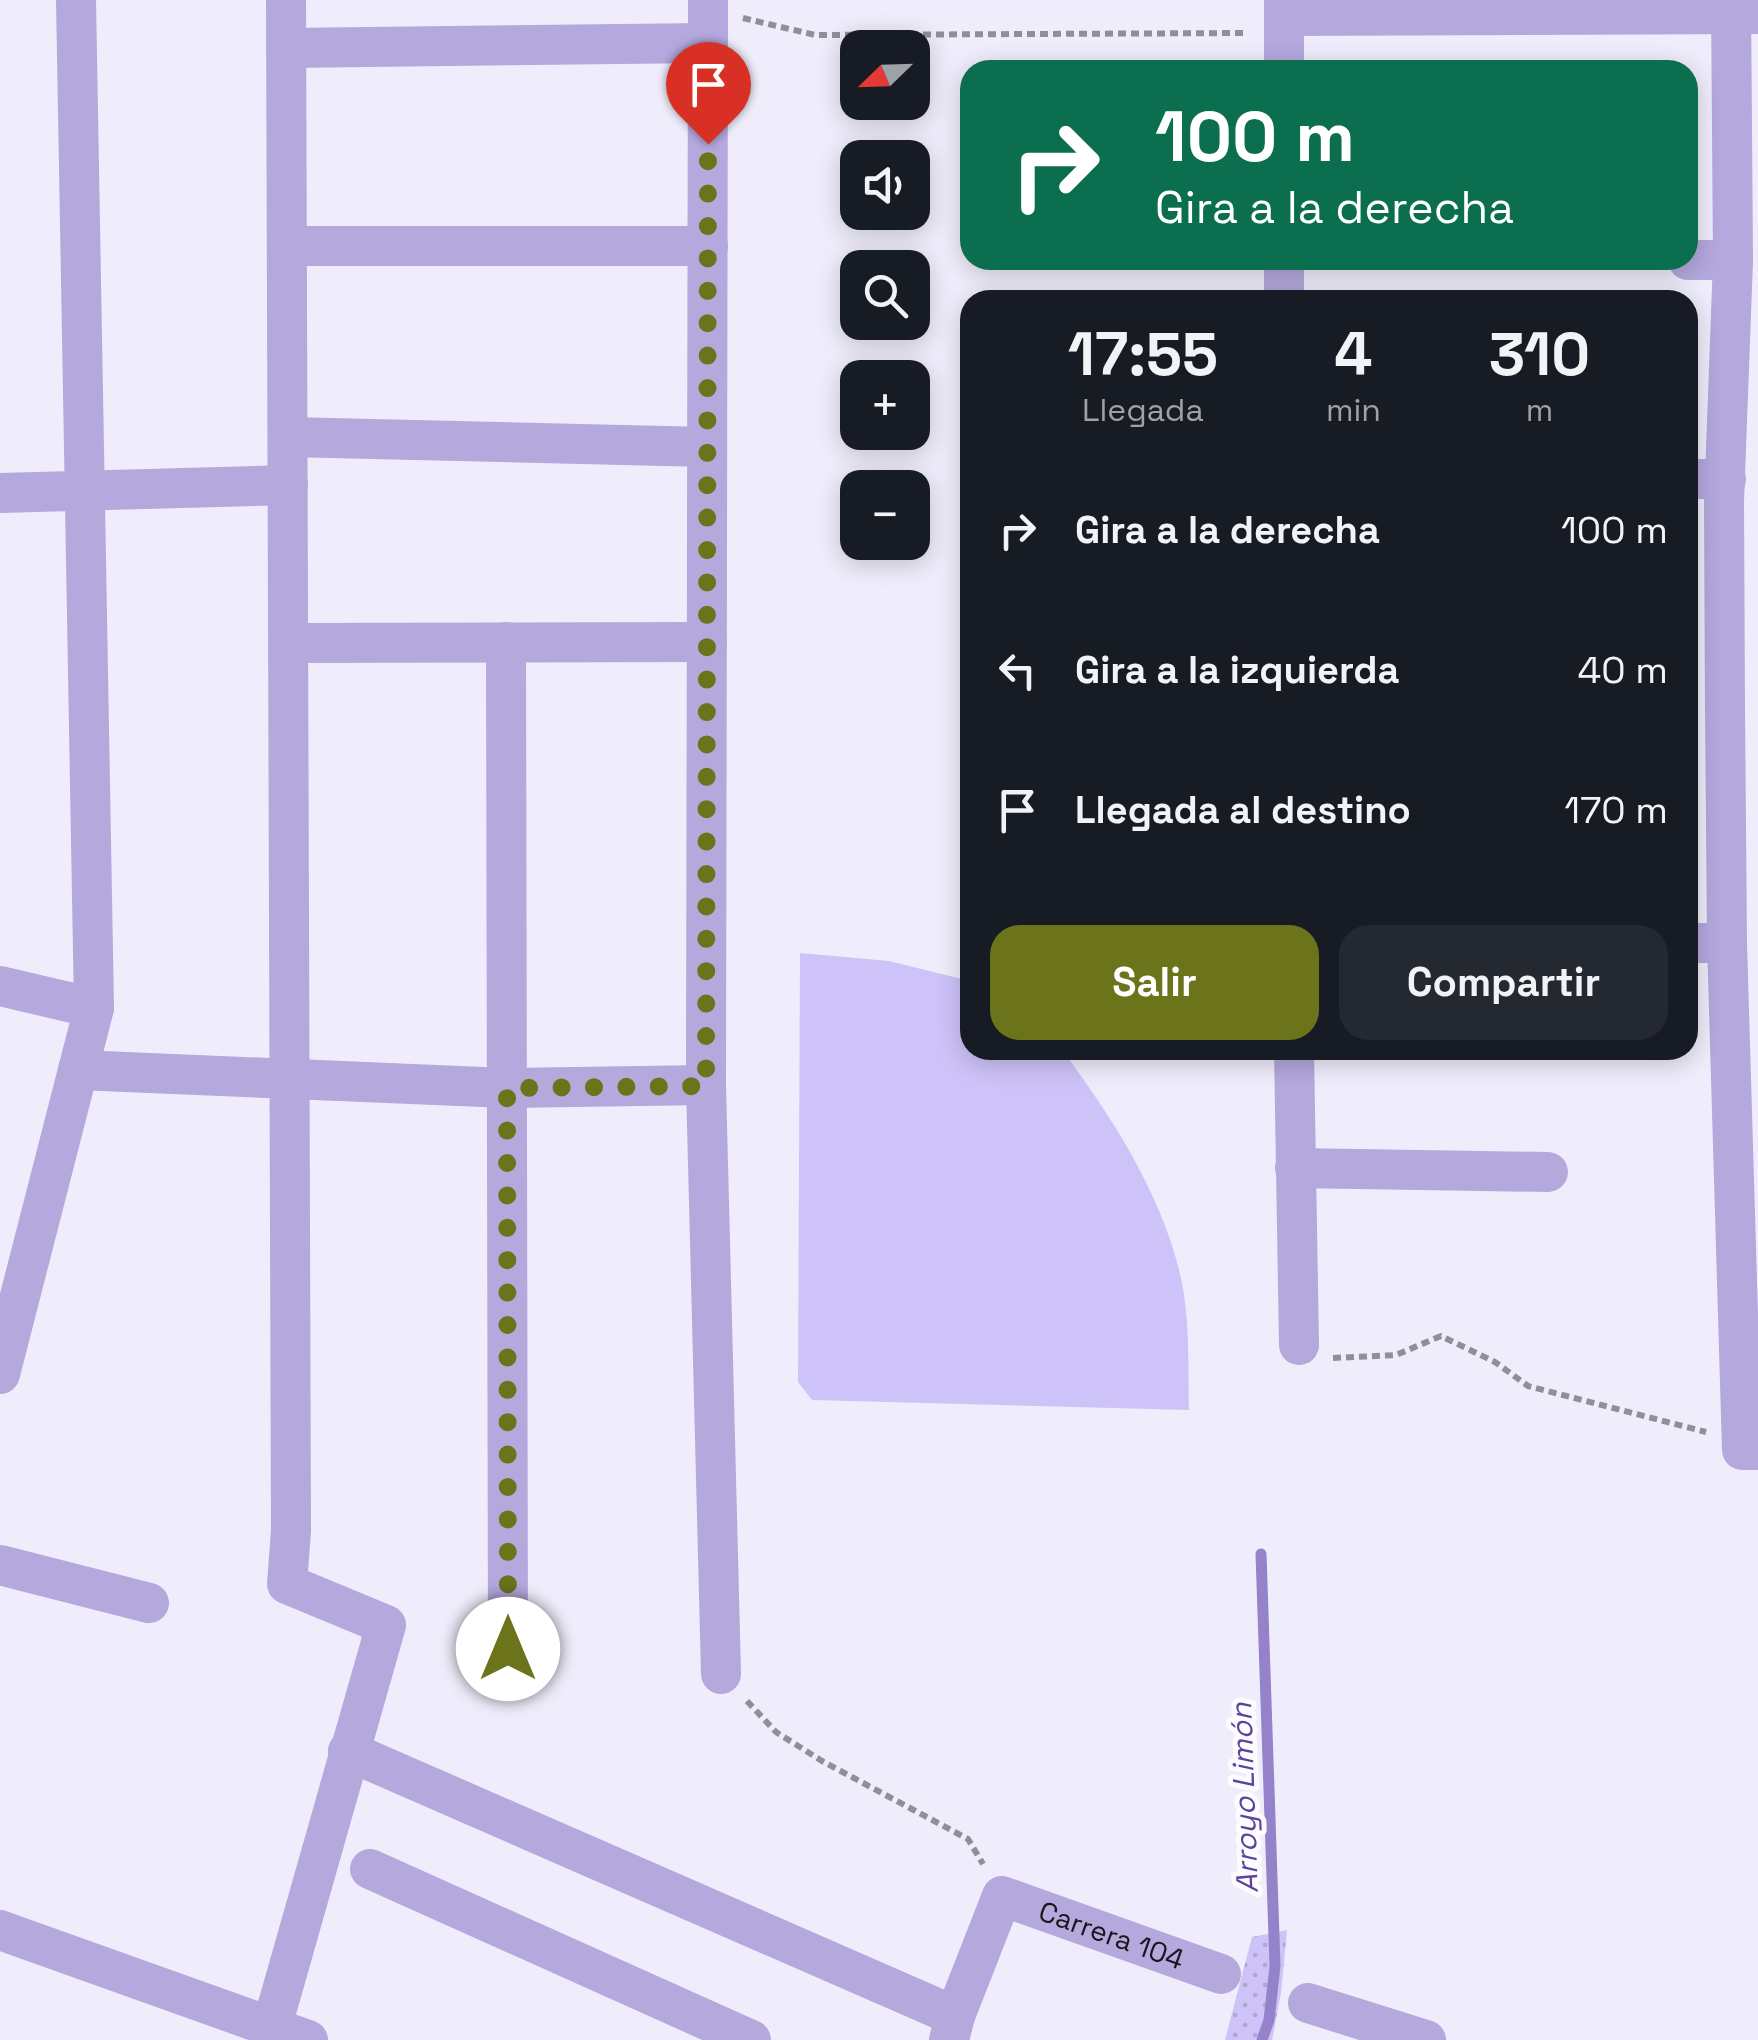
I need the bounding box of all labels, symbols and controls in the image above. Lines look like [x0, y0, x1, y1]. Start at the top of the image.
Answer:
north arrow [840, 30, 930, 120]
map controls [840, 30, 930, 560]
pin [666, 42, 751, 145]
icon: arrive [681, 57, 736, 112]
text: 100 m [1155, 92, 1355, 181]
icon: right [990, 100, 1120, 230]
button: sound [840, 140, 930, 230]
text: Gira a la derecha [1155, 179, 1514, 236]
button: search [840, 250, 930, 340]
text: 17:55 [1068, 316, 1218, 393]
text: 4 [1334, 316, 1372, 393]
text: 310 [1489, 316, 1590, 393]
button: + [840, 360, 930, 450]
text: Llegada [1082, 390, 1204, 430]
text: min [1326, 390, 1381, 430]
text: m [1526, 390, 1553, 430]
button: − [840, 470, 930, 560]
icon: right [990, 503, 1045, 558]
text: Gira a la derecha [1075, 506, 1380, 554]
text: 100 m [1561, 506, 1668, 554]
icon: left [990, 643, 1045, 698]
text: Gira a la izquierda [1075, 646, 1400, 694]
text: 40 m [1577, 646, 1668, 694]
icon: arrive [990, 783, 1045, 838]
text: Llegada al destino [1075, 786, 1411, 834]
text: 170 m [1564, 786, 1668, 834]
button: Salir [990, 925, 1319, 1040]
button: Compartir [1339, 925, 1668, 1040]
position arrow [456, 1597, 560, 1701]
water label: Arroyo Limón [1221, 1701, 1267, 1894]
street label: Carrera 104 [1034, 1893, 1189, 1977]

